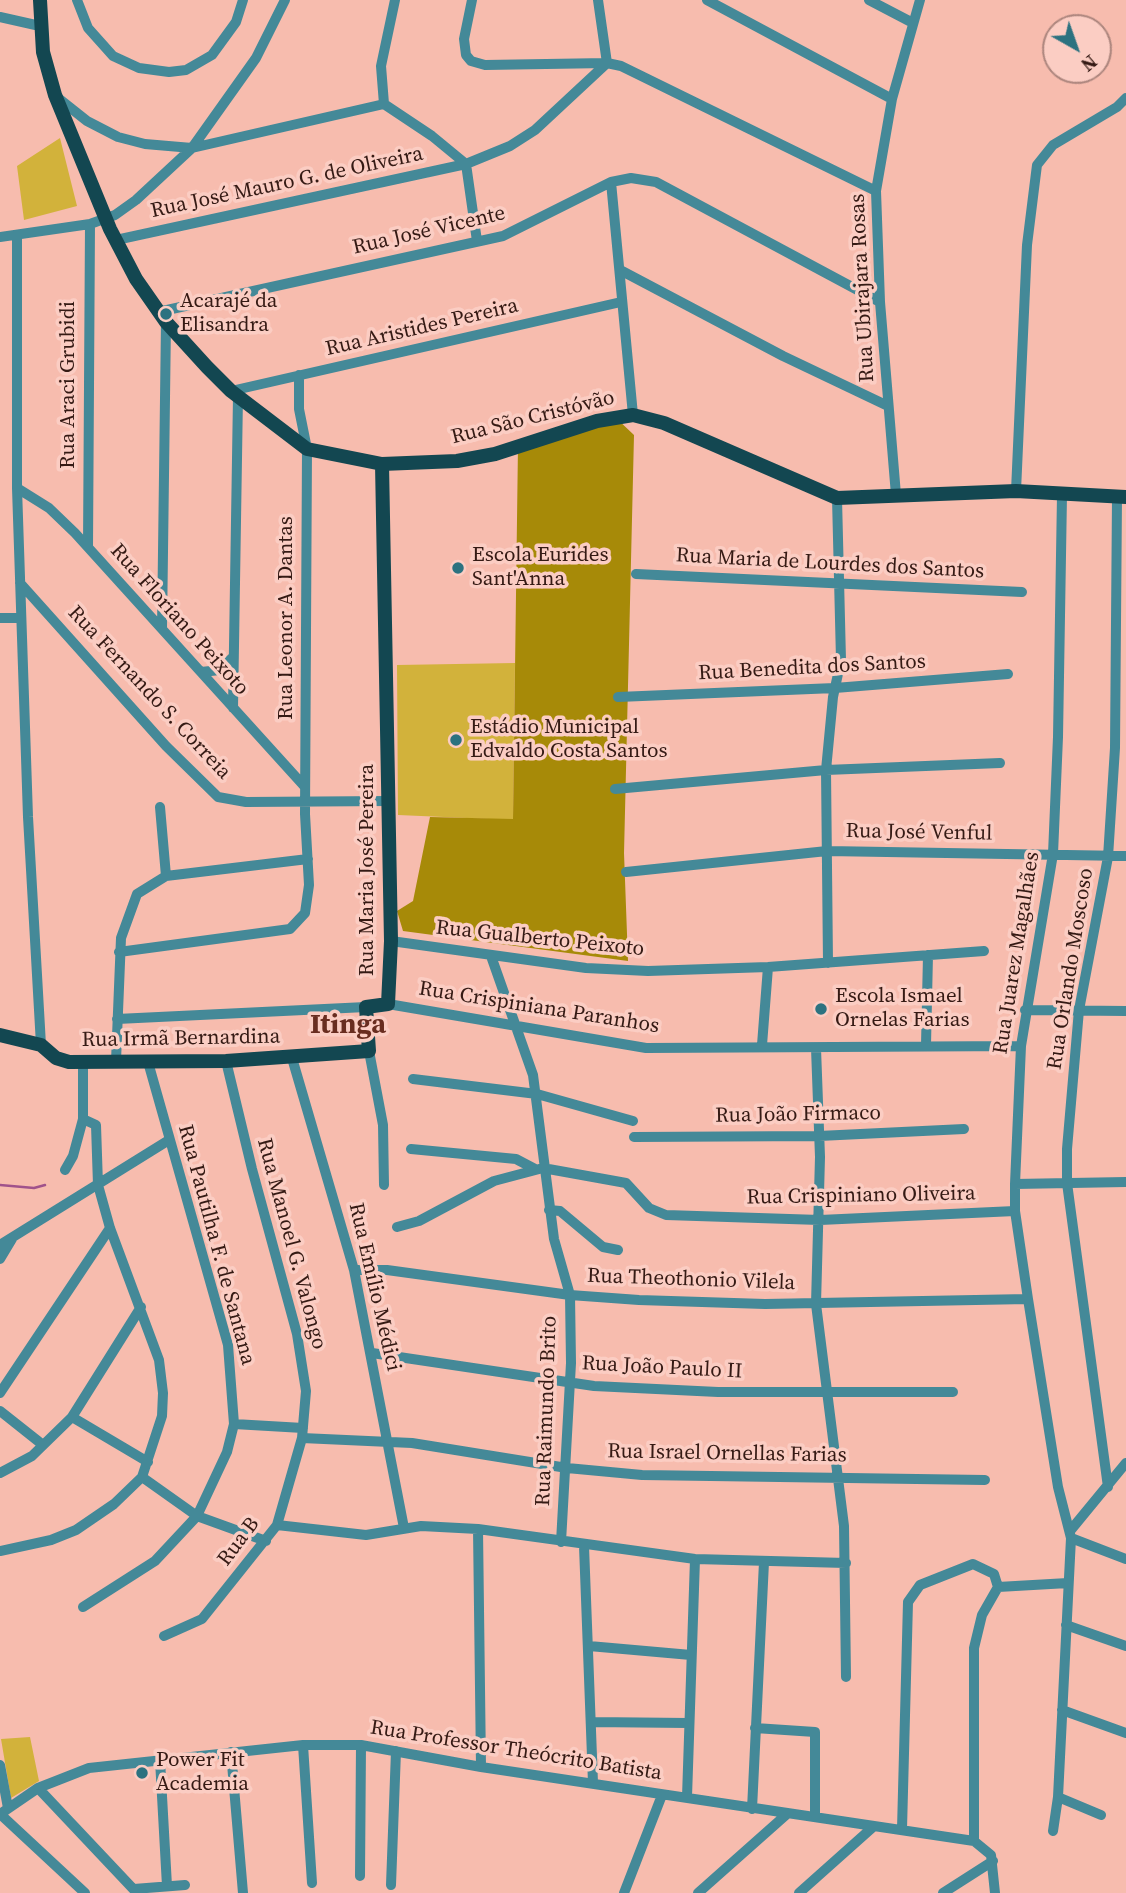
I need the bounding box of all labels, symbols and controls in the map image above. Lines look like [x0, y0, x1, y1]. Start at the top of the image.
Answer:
north arrow [1042, 14, 1112, 84]
text: N [1076, 49, 1103, 78]
street label: Rua José Mauro G. de Oliveira [148, 142, 426, 224]
street label: Rua Ubirajara Rosas [845, 193, 881, 383]
street label: Rua José Vicente [350, 201, 508, 261]
place label: Acarajé da Elisandra [180, 289, 278, 339]
street label: Rua Aristides Pereira [323, 294, 521, 362]
street label: Rua Araci Grubidi [56, 301, 82, 469]
marker: Acarajé da Elisandra [158, 306, 174, 322]
street label: Rua São Cristóvão [449, 386, 617, 450]
street label: Rua Leonor A. Dantas [274, 516, 300, 720]
street label: Rua Floriano Peixoto [104, 539, 254, 701]
place label: Escola Eurides Sant'Anna [472, 543, 609, 593]
street label: Rua Maria de Lourdes dos Santos [675, 543, 985, 585]
marker: Escola Eurides Sant'Anna [450, 560, 466, 576]
street label: Rua Fernando S. Correia [62, 601, 236, 785]
street label: Rua Benedita dos Santos [697, 649, 927, 687]
place label: Estádio Municipal Edvaldo Costa Santos [470, 715, 668, 765]
marker: Estádio Municipal Edvaldo Costa Santos [448, 732, 464, 748]
street label: Rua Maria José Pereira [355, 764, 381, 976]
street label: Rua José Venful [845, 819, 993, 847]
street label: Rua Juarez Magalhães [989, 850, 1045, 1056]
street label: Rua Orlando Moscoso [1043, 866, 1099, 1072]
street label: Rua Gualberto Peixoto [435, 916, 645, 962]
street label: Rua Crispiniana Paranhos [417, 977, 661, 1039]
place label: Escola Ismael Ornelas Farias [835, 984, 970, 1034]
marker: Escola Ismael Ornelas Farias [813, 1001, 829, 1017]
district label: Itinga [310, 1009, 386, 1043]
street label: Rua Irmã Bernardina [81, 1025, 281, 1053]
street label: Rua João Firmaco [715, 1101, 881, 1129]
street label: Rua Pautilha F. de Santana [172, 1122, 260, 1368]
street label: Rua Manoel G. Valongo [251, 1136, 331, 1352]
street label: Rua Crispiniano Oliveira [746, 1181, 976, 1211]
street label: Rua Emílio Médici [342, 1200, 406, 1374]
street label: Rua Theothonio Vilela [586, 1264, 796, 1296]
street label: Rua Raimundo Brito [531, 1315, 563, 1507]
street label: Rua João Paulo II [581, 1351, 743, 1385]
street label: Rua Israel Ornellas Farias [607, 1439, 847, 1469]
street label: Rua B [213, 1513, 265, 1571]
street label: Rua Professor Theócrito Batista [368, 1715, 664, 1787]
place label: Power Fit Academia [156, 1748, 249, 1798]
marker: Power Fit Academia [134, 1765, 150, 1781]

